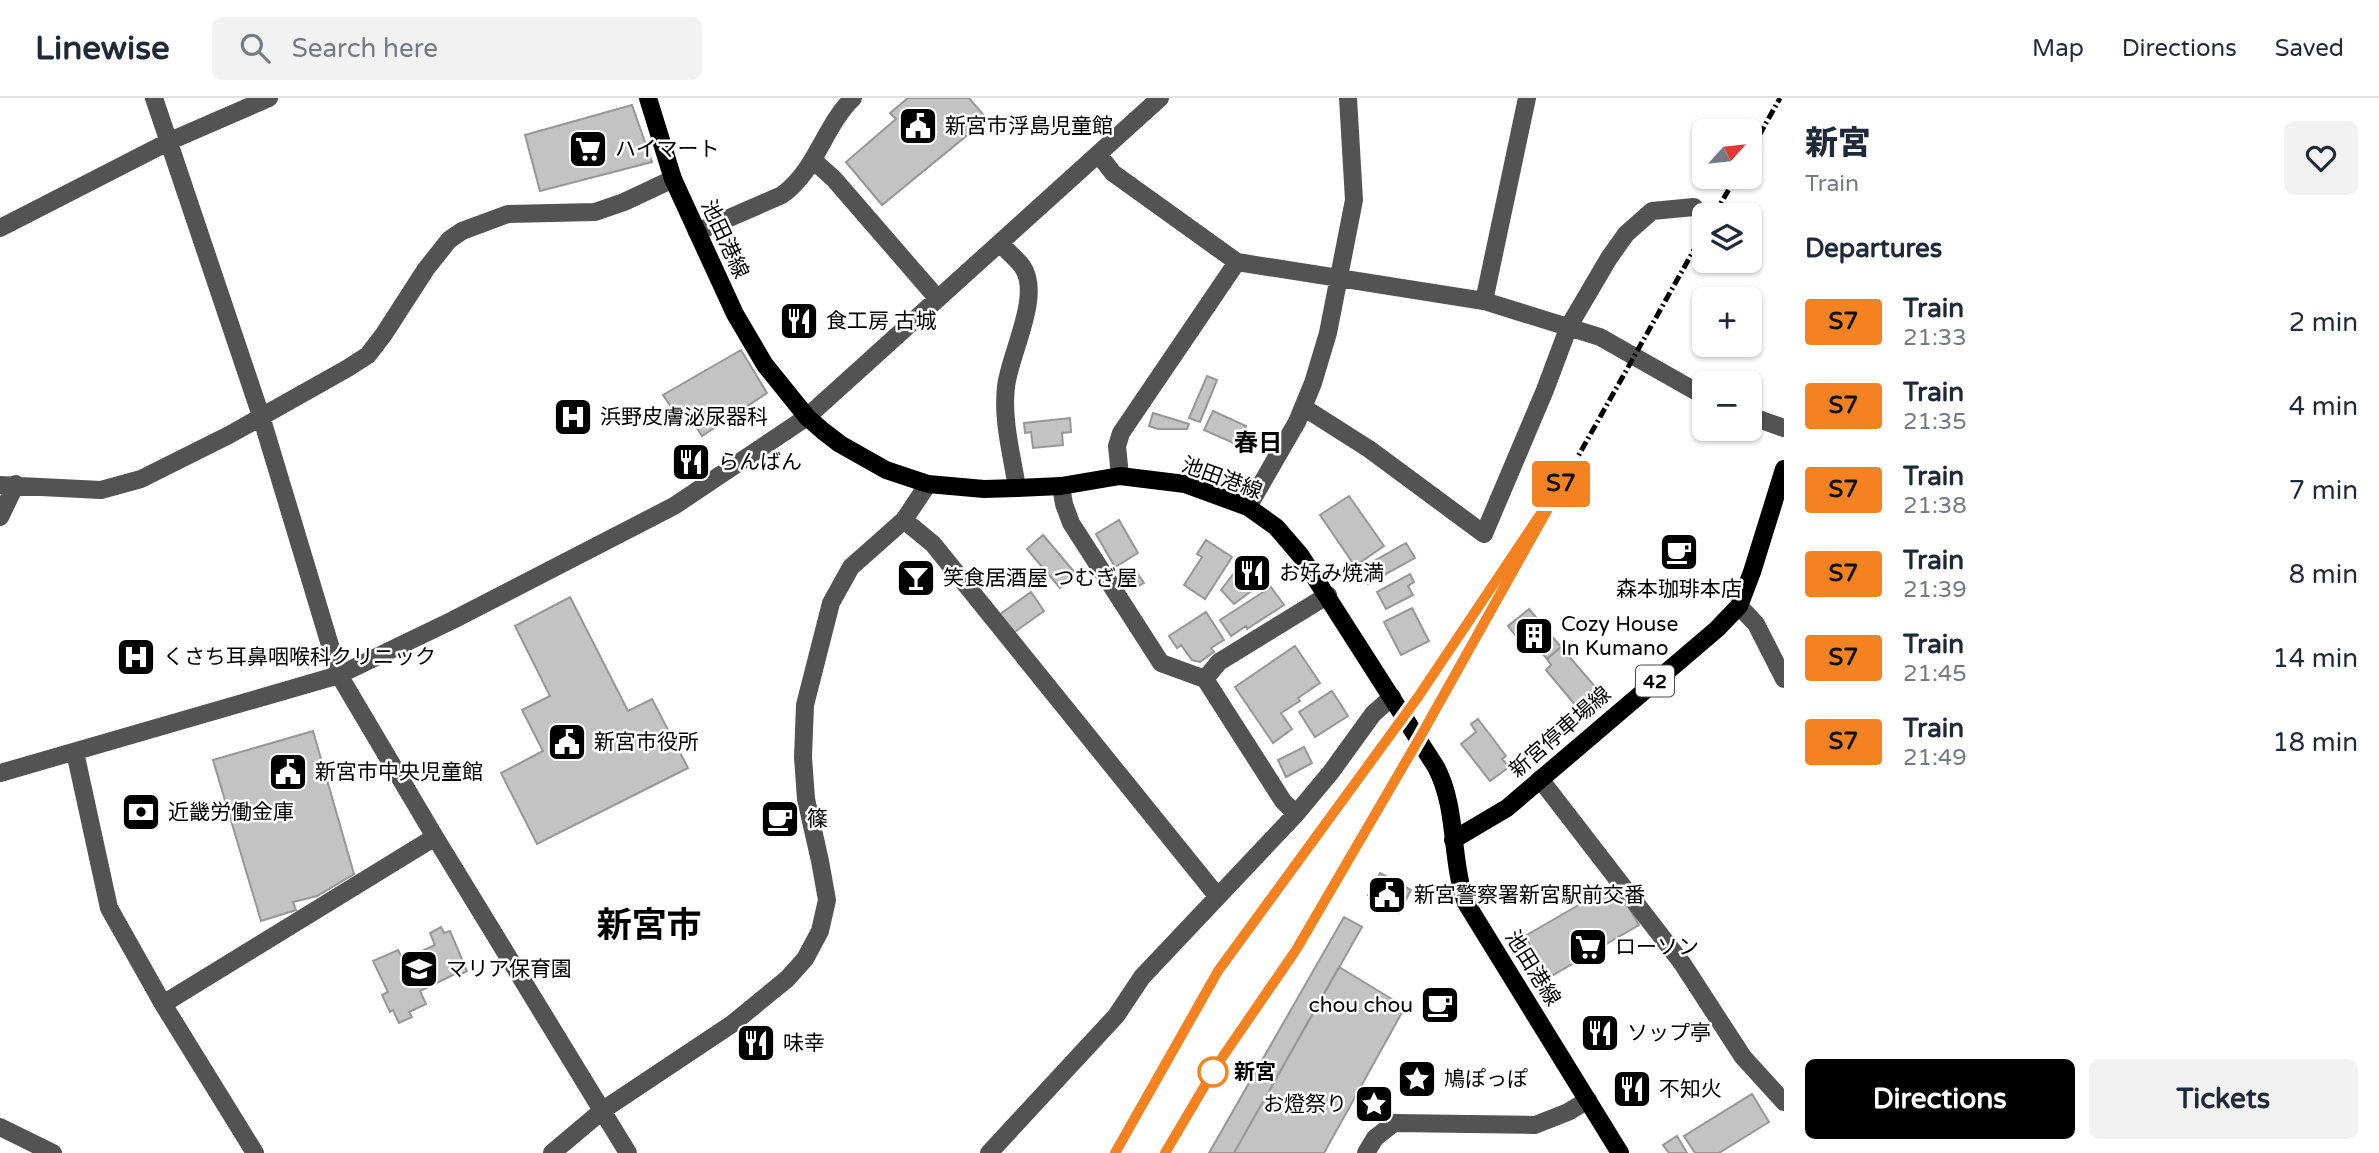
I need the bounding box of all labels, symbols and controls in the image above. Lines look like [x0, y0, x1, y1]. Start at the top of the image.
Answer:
search box [212, 17, 702, 80]
text: Linewise [35, 29, 170, 68]
icon: search [236, 29, 274, 67]
text: Search here [292, 33, 438, 64]
text: Map [2032, 34, 2084, 63]
text: Directions [2122, 34, 2237, 63]
text: Saved [2275, 34, 2344, 63]
public building icon: 新宮市浮島児童館 [897, 105, 939, 147]
place label: 新宮市浮島児童館 [945, 114, 1113, 139]
north arrow [1692, 119, 1762, 189]
map controls [1692, 119, 1762, 441]
button: heart [2284, 121, 2358, 195]
text: 新宮 [1805, 124, 1871, 163]
supermarket icon: ハイマート [567, 128, 609, 170]
place label: ハイマート [615, 137, 720, 162]
text: Train [1805, 170, 1859, 198]
street label: 池田港線 [695, 196, 754, 283]
button: layers [1692, 203, 1762, 273]
text: Departures [1805, 233, 1942, 264]
button: + [1692, 287, 1762, 357]
text: Train [1903, 293, 1964, 324]
restaurant icon: 食工房 古城 [778, 300, 820, 342]
text: S7 [1829, 307, 1858, 336]
text: 2 min [2289, 307, 2358, 338]
place label: 食工房 古城 [826, 309, 936, 334]
text: 21:33 [1903, 324, 1967, 352]
button: − [1692, 371, 1762, 441]
text: Train [1903, 377, 1964, 408]
text: S7 [1829, 391, 1858, 420]
text: 4 min [2289, 391, 2358, 422]
hospital icon: 浜野皮膚泌尿器科 [552, 396, 594, 438]
place label: 浜野皮膚泌尿器科 [600, 405, 768, 430]
text: 21:35 [1903, 408, 1967, 436]
district label: 春日 [1234, 429, 1282, 458]
restaurant icon: らんばん [670, 441, 712, 483]
place label: らんばん [718, 450, 802, 475]
street label: 池田港線 [1178, 452, 1266, 505]
line badge: S7 [1530, 461, 1592, 507]
text: Train [1903, 461, 1964, 492]
text: S7 [1546, 469, 1576, 498]
text: S7 [1829, 475, 1858, 504]
text: 7 min [2289, 475, 2358, 506]
text: 21:38 [1903, 492, 1967, 520]
cafe icon: 森本珈琲本店 [1658, 531, 1700, 573]
text: Train [1903, 545, 1964, 576]
restaurant icon: お好み焼満 [1231, 552, 1273, 594]
bar icon: 笑食居酒屋 つむぎ屋 [895, 557, 937, 599]
text: S7 [1829, 559, 1858, 588]
text: 8 min [2289, 559, 2358, 590]
place label: お好み焼満 [1279, 561, 1384, 586]
place label: 笑食居酒屋 つむぎ屋 [943, 566, 1137, 591]
text: 21:39 [1903, 576, 1967, 604]
place label: 森本珈琲本店 [1616, 577, 1742, 602]
place label: Cozy House In Kumano [1561, 612, 1678, 661]
building icon: Cozy House In Kumano [1513, 615, 1555, 657]
text: Train [1903, 629, 1964, 660]
hospital icon: くさち耳鼻咽喉科クリニック [115, 636, 157, 678]
text: S7 [1829, 643, 1858, 672]
text: 14 min [2272, 643, 2358, 674]
place label: くさち耳鼻咽喉科クリニック [163, 645, 436, 670]
text: 21:45 [1903, 660, 1967, 688]
road number: 42 [1636, 666, 1674, 696]
street label: 新宮停車場線 [1505, 682, 1616, 783]
text: Train [1903, 713, 1964, 744]
public building icon: 新宮市役所 [546, 721, 588, 763]
text: S7 [1829, 727, 1858, 756]
text: 18 min [2272, 727, 2358, 758]
place label: 新宮市役所 [594, 730, 699, 755]
text: 21:49 [1903, 744, 1967, 772]
public building icon: 新宮市中央児童館 [267, 751, 309, 793]
place label: 新宮市中央児童館 [315, 760, 483, 785]
bank icon: 近畿労働金庫 [120, 791, 162, 833]
cafe icon: 篠 [759, 798, 801, 840]
place label: 近畿労働金庫 [168, 800, 294, 825]
place label: 篠 [807, 807, 828, 832]
public building icon: 新宮警察署新宮駅前交番 [1366, 874, 1408, 916]
place label: 新宮警察署新宮駅前交番 [1414, 883, 1645, 908]
district label: 新宮市 [596, 905, 702, 947]
street label: 池田港線 [1500, 926, 1565, 1011]
supermarket icon: ローソン [1567, 926, 1609, 968]
place label: ローソン [1615, 935, 1699, 960]
school or university icon: マリア保育園 [398, 948, 440, 990]
place label: マリア保育園 [446, 957, 572, 982]
cafe icon: chou chou [1419, 984, 1461, 1026]
place label: chou chou [1308, 993, 1413, 1018]
restaurant icon: ソップ亭 [1579, 1012, 1621, 1054]
place label: ソップ亭 [1627, 1021, 1711, 1046]
restaurant icon: 味幸 [735, 1022, 777, 1064]
place label: 味幸 [783, 1031, 825, 1056]
marker: 新宮 [1198, 1057, 1228, 1087]
place icon: 鳩ぽっぽ [1396, 1058, 1438, 1100]
button: Directions [1805, 1059, 2075, 1139]
button: Tickets [2089, 1059, 2358, 1139]
place label: 新宮 [1234, 1060, 1276, 1085]
place label: 鳩ぽっぽ [1444, 1067, 1528, 1092]
restaurant icon: 不知火 [1611, 1068, 1653, 1110]
place label: 不知火 [1659, 1077, 1722, 1102]
place icon: お燈祭り [1353, 1083, 1395, 1125]
place label: お燈祭り [1263, 1092, 1347, 1117]

